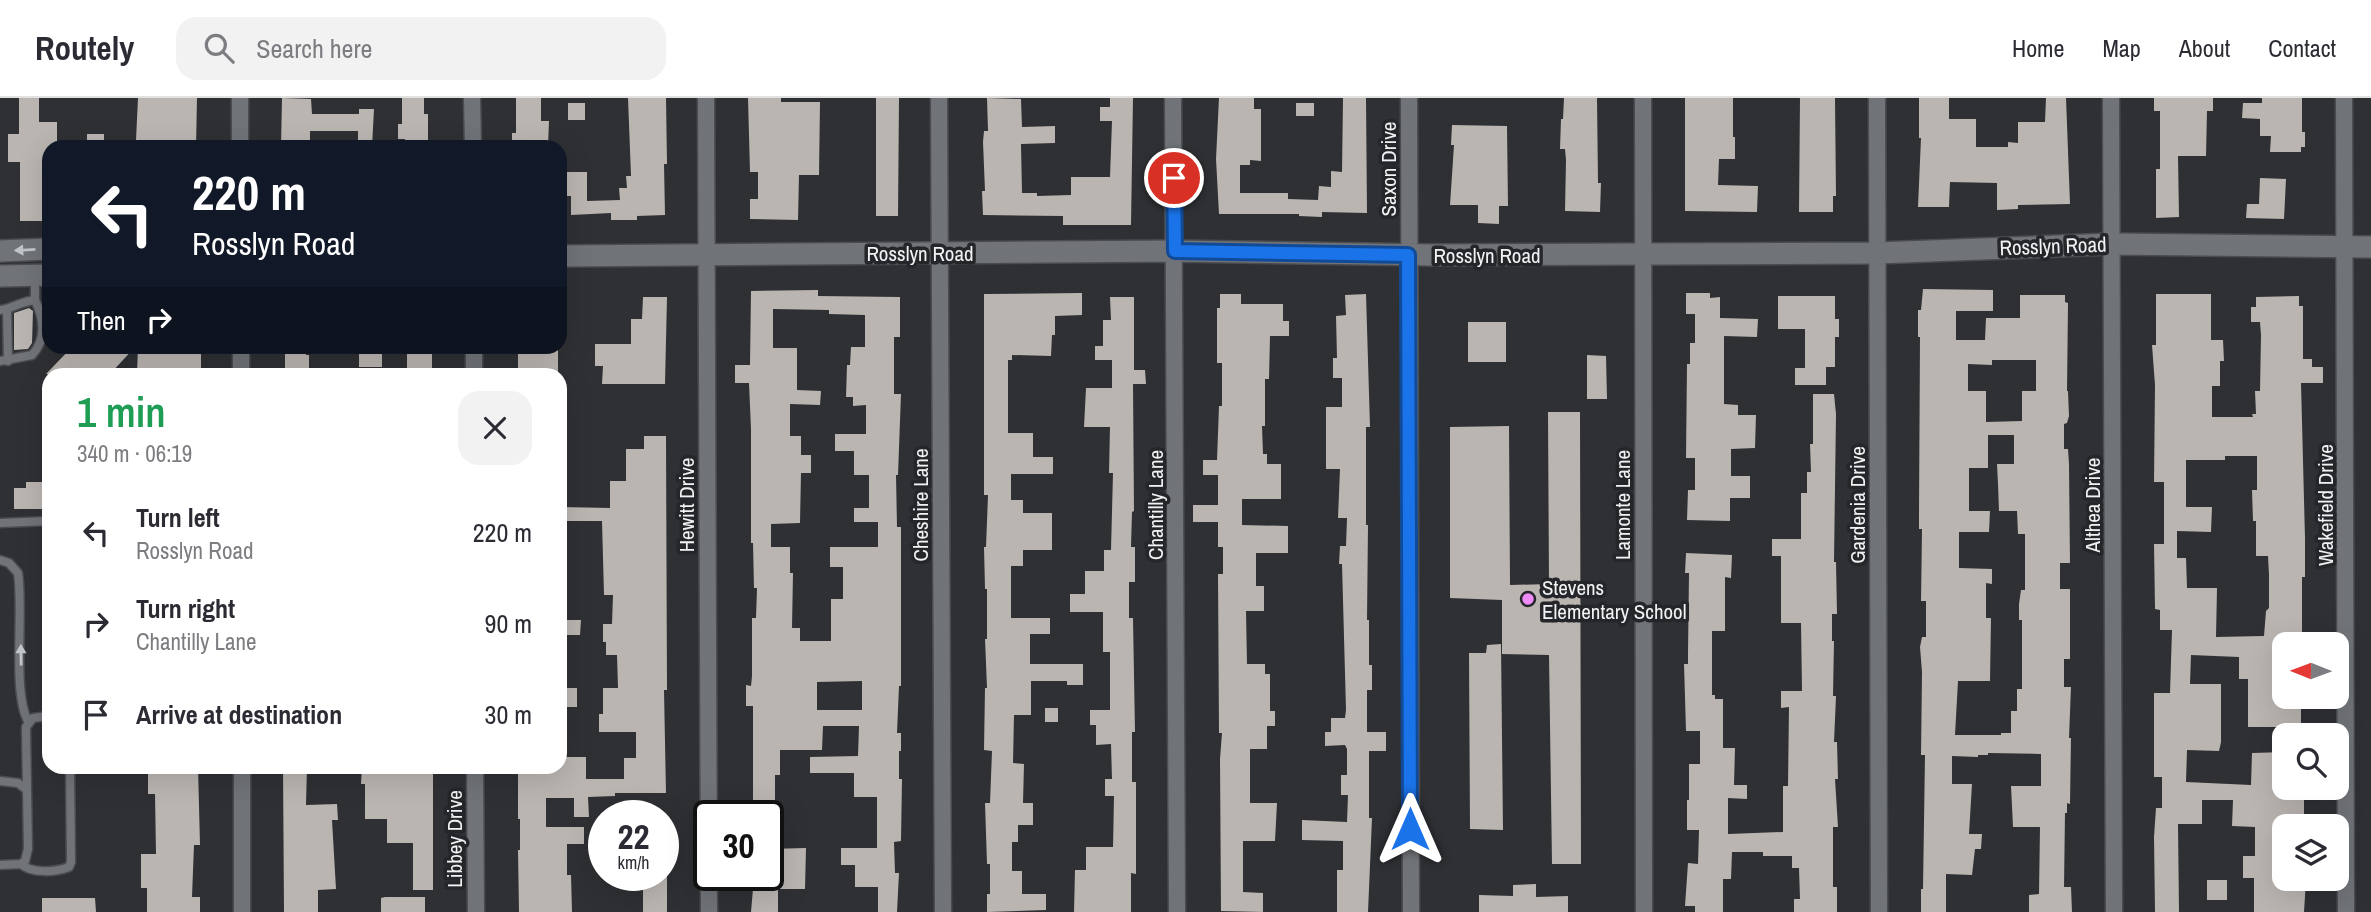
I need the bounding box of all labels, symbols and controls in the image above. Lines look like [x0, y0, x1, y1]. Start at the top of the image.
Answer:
search box [176, 17, 666, 80]
text: Routely [35, 26, 134, 70]
icon: search [200, 29, 238, 67]
text: Search here [256, 31, 372, 66]
text: Home [2012, 32, 2064, 64]
text: Map [2102, 32, 2141, 64]
text: About [2179, 32, 2230, 64]
text: Contact [2268, 32, 2336, 64]
street label: Saxon Drive [1374, 122, 1403, 216]
pin [1144, 148, 1204, 208]
text: 220 m [192, 159, 306, 225]
icon: arrive [1155, 159, 1193, 197]
icon: left [77, 168, 168, 259]
text: Rosslyn Road [192, 222, 355, 265]
street label: Rosslyn Road [1999, 230, 2107, 262]
street label: Rosslyn Road [866, 239, 974, 268]
street label: Rosslyn Road [1433, 241, 1541, 270]
one-way arrow [13, 245, 35, 256]
icon: right [140, 301, 178, 339]
text: Then [77, 303, 126, 338]
text: 1 min [77, 384, 166, 440]
button: close [458, 391, 532, 465]
text: 340 m · 06:19 [77, 438, 192, 469]
street label: Wakefield Drive [2311, 444, 2340, 566]
street label: Gardenia Drive [1843, 446, 1872, 564]
street label: Cheshire Lane [906, 449, 935, 561]
street label: Chantilly Lane [1141, 450, 1170, 560]
street label: Lamonte Lane [1608, 450, 1637, 560]
street label: Hewitt Drive [672, 458, 701, 552]
street label: Althea Drive [2078, 458, 2107, 553]
text: Turn left [136, 500, 220, 535]
icon: left [77, 514, 115, 552]
text: 220 m [473, 515, 532, 550]
text: Rosslyn Road [136, 535, 253, 566]
place label: Stevens Elementary School [1542, 573, 1687, 626]
text: Turn right [136, 591, 235, 626]
marker: Stevens Elementary School [1520, 591, 1536, 607]
icon: right [77, 605, 115, 643]
text: 90 m [485, 606, 532, 641]
text: Chantilly Lane [136, 626, 257, 657]
north arrow [2272, 632, 2348, 709]
map controls [2272, 632, 2349, 891]
one-way arrow [15, 643, 26, 665]
icon: arrive [77, 696, 115, 734]
text: Arrive at destination [136, 697, 342, 732]
text: 30 m [485, 697, 532, 732]
button: search [2272, 723, 2349, 800]
street label: Libbey Drive [440, 790, 469, 888]
position arrow [1373, 792, 1447, 866]
speed limit sign: 30 [693, 800, 784, 891]
text: 22 [618, 813, 649, 860]
button: layers [2272, 814, 2349, 891]
text: km/h [618, 850, 650, 875]

